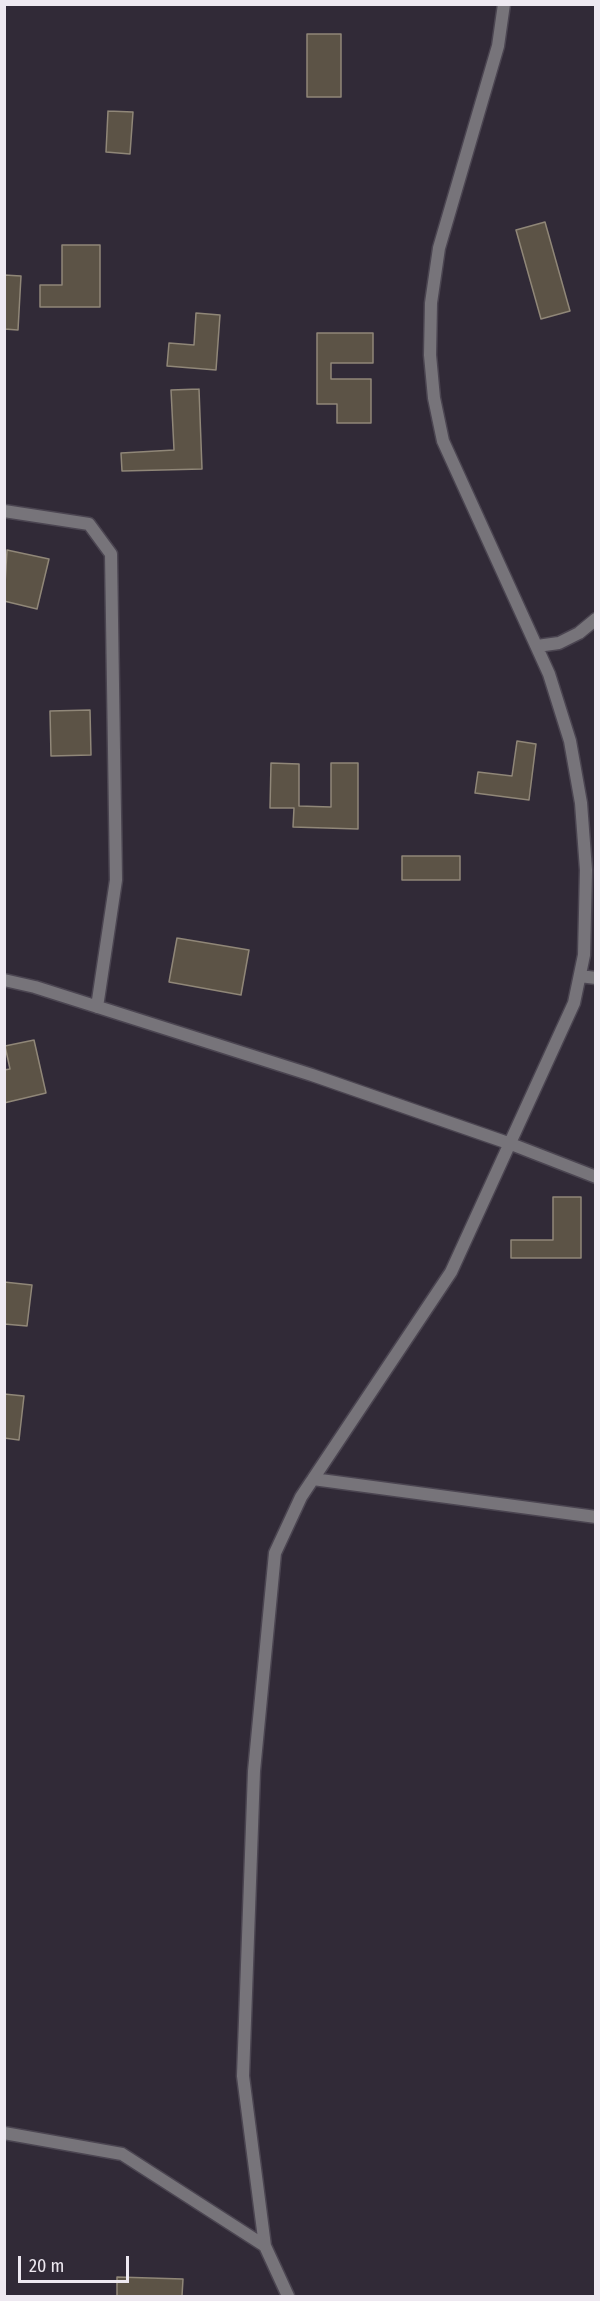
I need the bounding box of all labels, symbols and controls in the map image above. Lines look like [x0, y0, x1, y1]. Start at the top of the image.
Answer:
scale bar [21, 2244, 132, 2282]
text: 20 m [29, 2255, 64, 2277]

